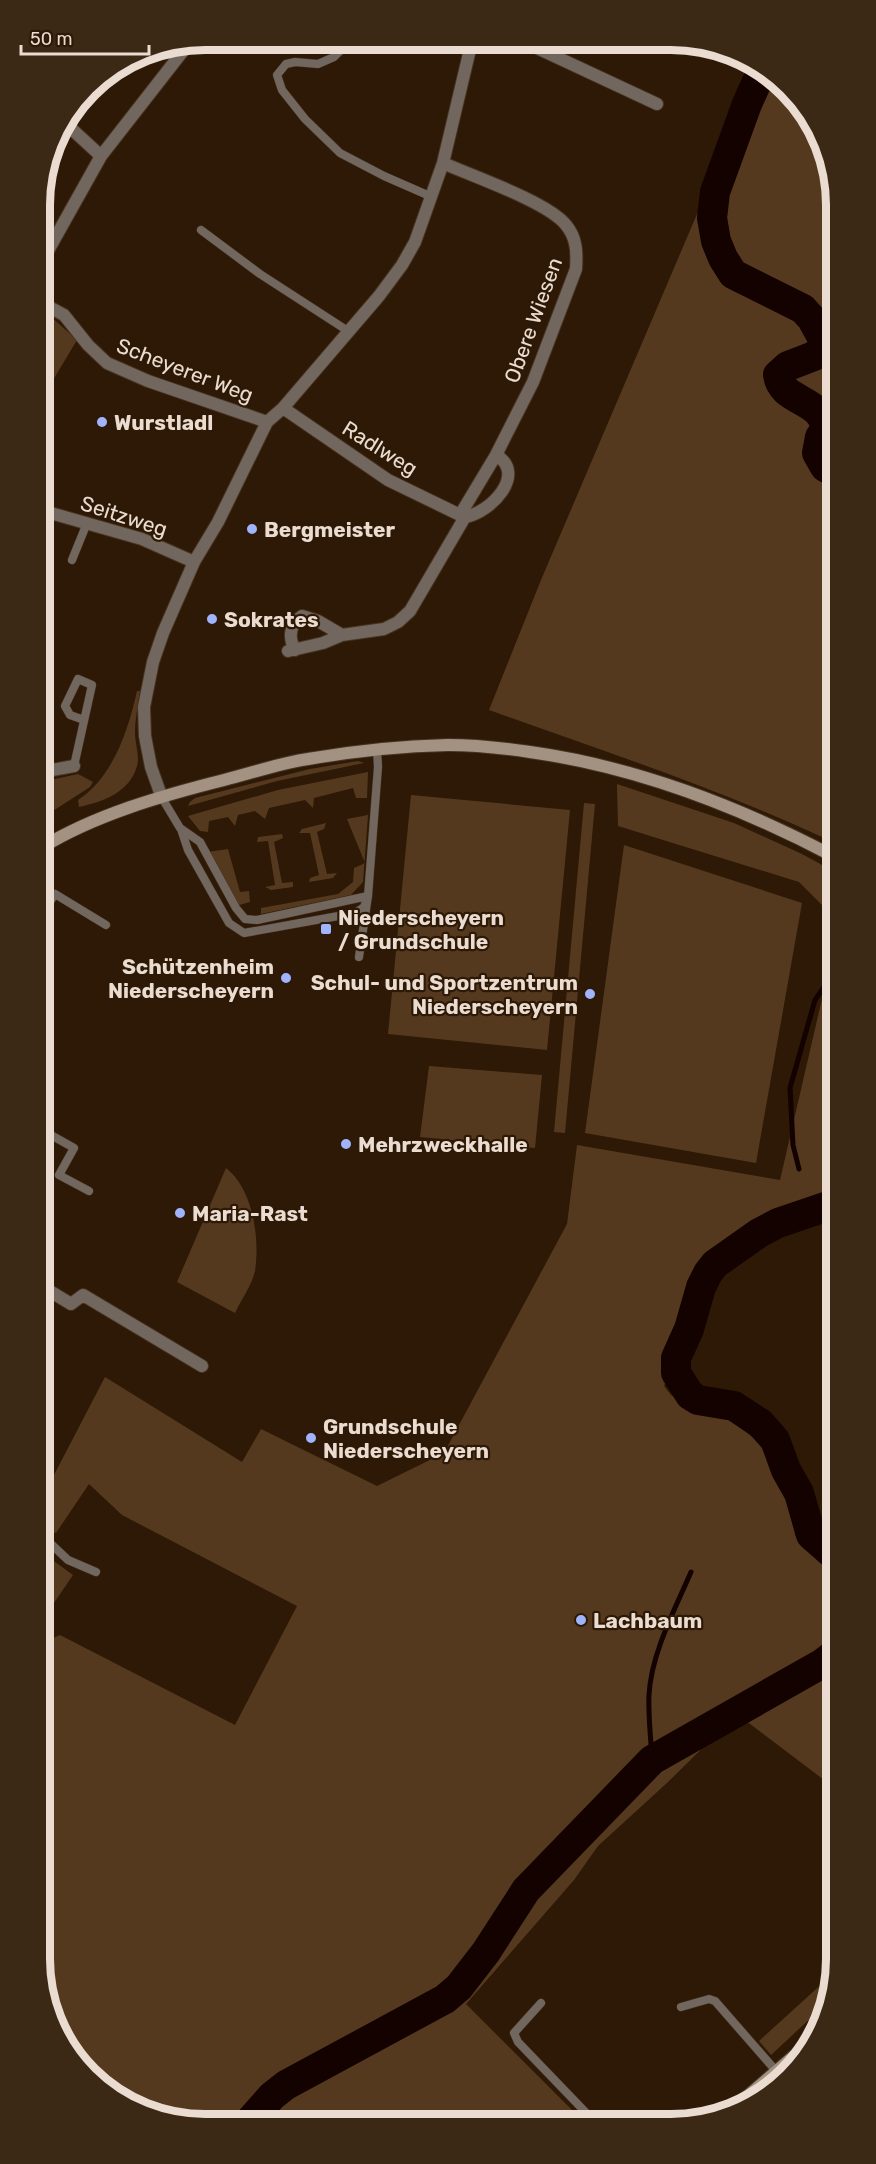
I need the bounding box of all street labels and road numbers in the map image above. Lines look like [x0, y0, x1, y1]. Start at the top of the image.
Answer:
street label: Obere Wiesen [499, 254, 567, 386]
street label: Scheyerer Weg [113, 332, 257, 408]
street label: Radlweg [338, 415, 422, 481]
street label: Seitzweg [78, 490, 170, 542]

